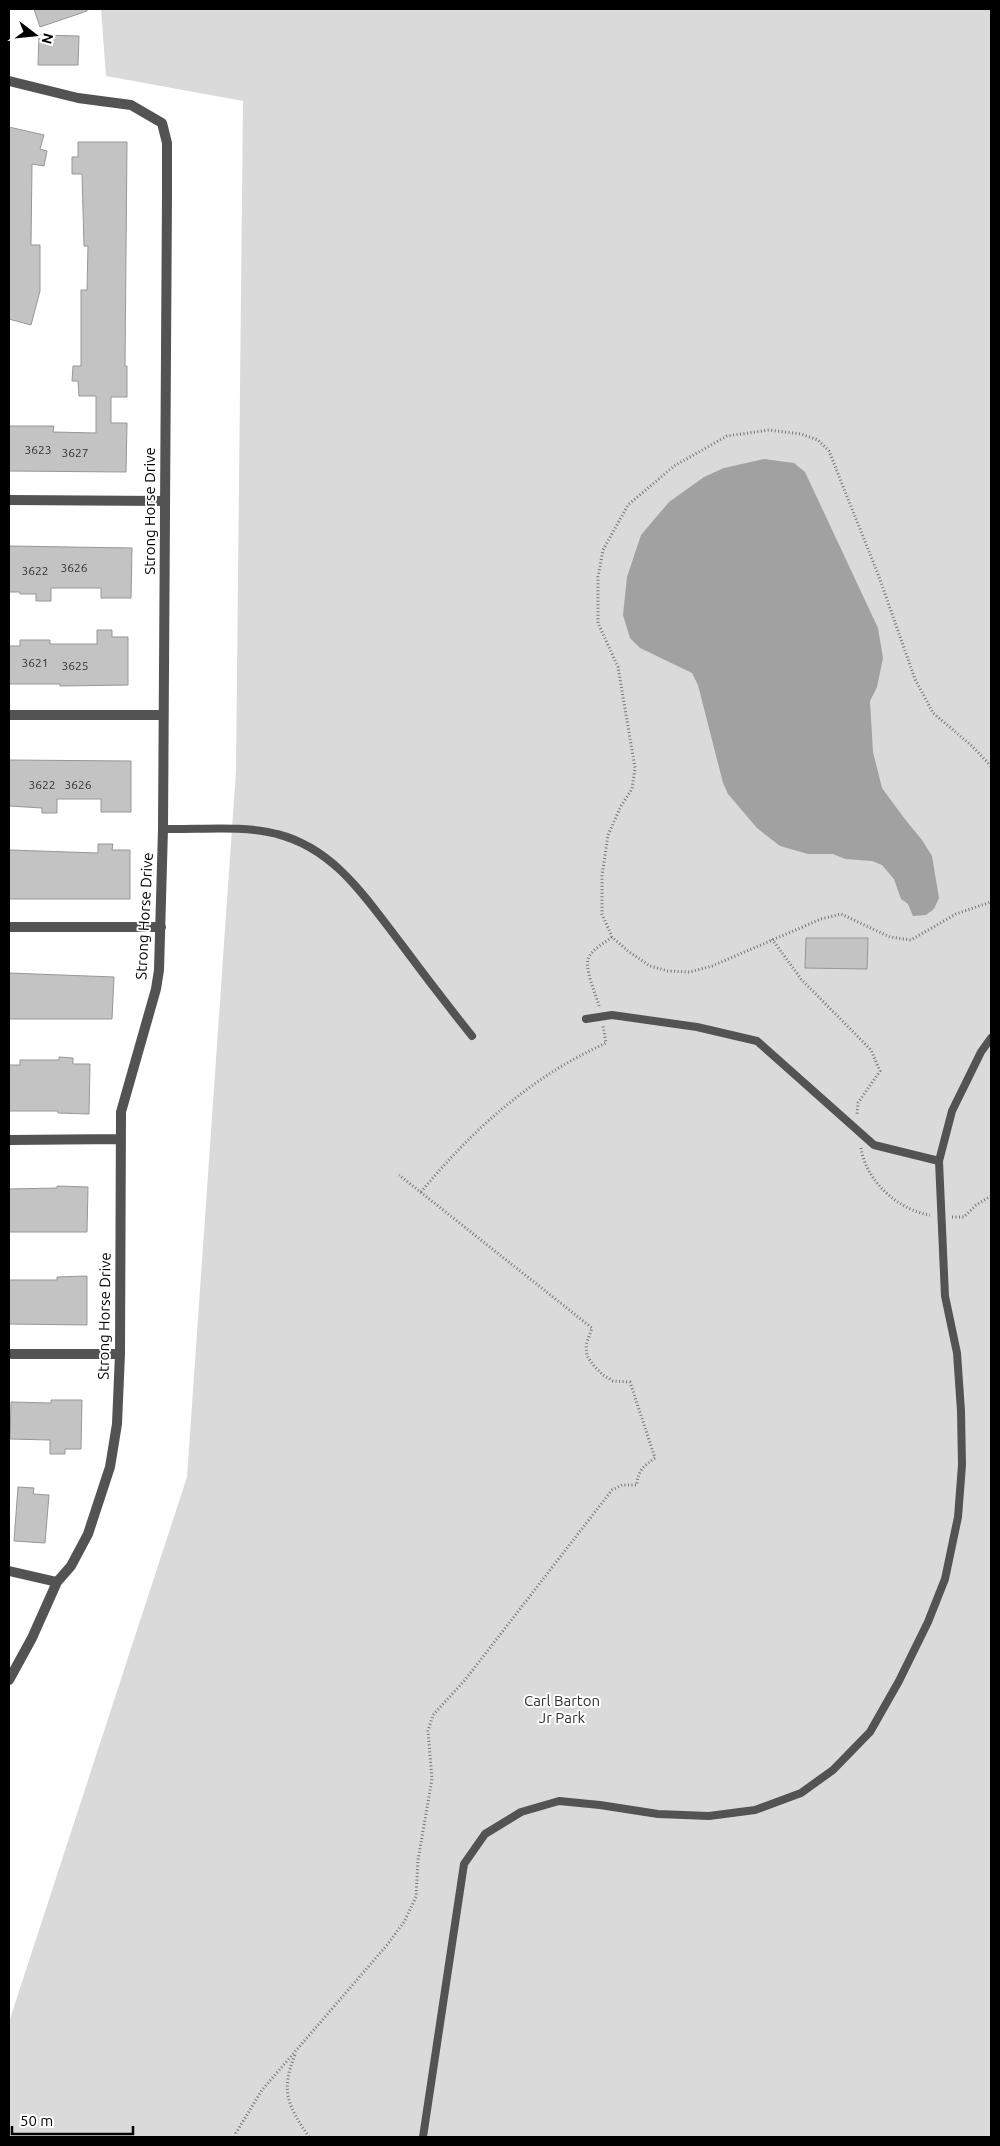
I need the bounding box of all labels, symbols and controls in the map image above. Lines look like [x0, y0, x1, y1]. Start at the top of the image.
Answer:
north arrow [10, 10, 60, 60]
text: N [38, 31, 57, 46]
house number: 3623 [24, 443, 52, 456]
house number: 3627 [61, 446, 89, 459]
street label: Strong Horse Drive [141, 447, 158, 575]
house number: 3626 [60, 561, 88, 574]
house number: 3622 [21, 564, 49, 577]
house number: 3621 [21, 656, 49, 669]
house number: 3625 [61, 659, 89, 672]
house number: 3622 [28, 778, 56, 791]
house number: 3626 [64, 778, 92, 791]
street label: Strong Horse Drive [132, 852, 156, 980]
street label: Strong Horse Drive [94, 1252, 114, 1380]
park label: Carl Barton Jr Park [524, 1692, 600, 1726]
scale bar [12, 2104, 134, 2136]
text: 50 m [20, 2112, 53, 2129]

